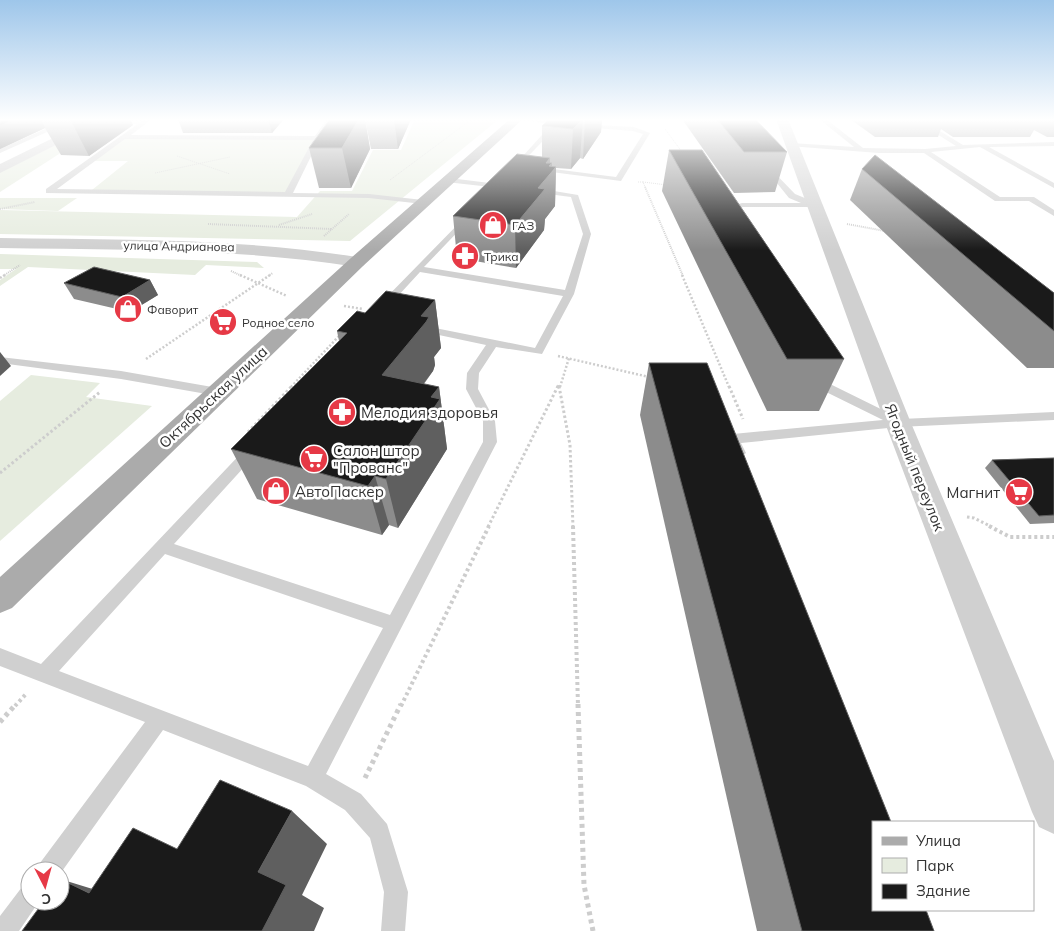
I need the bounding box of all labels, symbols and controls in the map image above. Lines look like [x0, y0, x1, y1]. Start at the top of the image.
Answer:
shop icon: ГАЗ [478, 210, 508, 240]
place label: ГАЗ [512, 218, 534, 233]
street label: улица Андрианова [123, 238, 235, 254]
pharmacy icon: Трика [450, 241, 480, 271]
place label: Трика [484, 249, 519, 264]
shop icon: Фаворит [113, 294, 143, 324]
place label: Фаворит [147, 302, 199, 317]
supermarket icon: Родное село [208, 307, 238, 337]
place label: Родное село [242, 315, 315, 330]
street label: Октябрьская улица [155, 342, 271, 452]
pharmacy icon: Мелодия здоровья [327, 397, 357, 427]
street label: Ягодный переулок [881, 401, 950, 534]
place label: Мелодия здоровья [361, 403, 498, 422]
place label: Салон штор "Прованс" [333, 441, 420, 477]
supermarket icon: Салон штор "Прованс" [299, 444, 329, 474]
shop icon: АвтоПаскер [261, 476, 291, 506]
supermarket icon: Магнит [1004, 477, 1034, 507]
place label: АвтоПаскер [295, 482, 384, 501]
place label: Магнит [947, 483, 1000, 502]
legend [872, 821, 1034, 911]
text: Улица [915, 831, 961, 850]
text: Парк [916, 856, 955, 875]
north arrow [20, 861, 70, 911]
text: Здание [916, 881, 970, 900]
text: С [41, 889, 52, 908]

